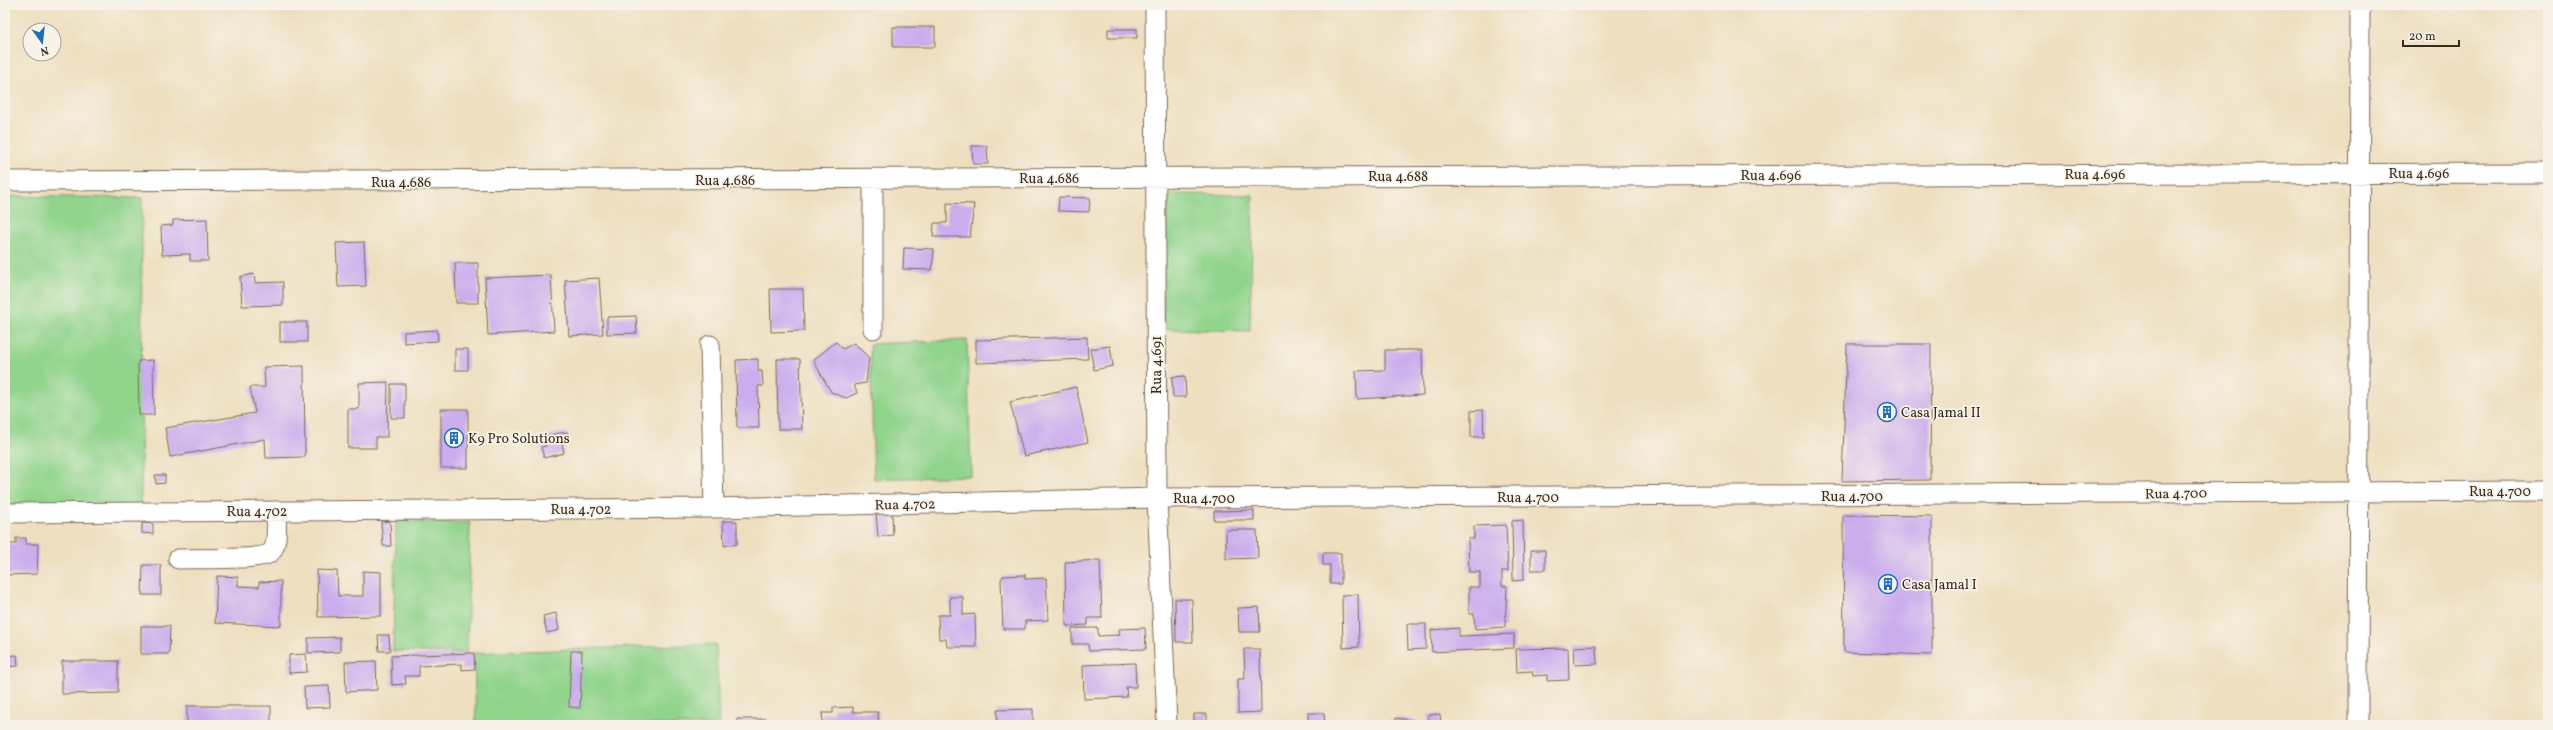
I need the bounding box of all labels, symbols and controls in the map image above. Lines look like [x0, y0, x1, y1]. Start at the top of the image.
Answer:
north arrow [22, 22, 62, 62]
scale bar [2403, 22, 2459, 48]
text: 20 m [2409, 29, 2436, 45]
text: N [38, 42, 50, 58]
street label: Rua 4.696 [2389, 165, 2449, 184]
street label: Rua 4.696 [2065, 166, 2125, 185]
street label: Rua 4.696 [1741, 167, 1801, 186]
street label: Rua 4.688 [1368, 168, 1428, 187]
street label: Rua 4.686 [1019, 170, 1079, 189]
street label: Rua 4.686 [695, 172, 755, 191]
street label: Rua 4.686 [371, 174, 431, 193]
street label: Rua 4.691 [1148, 336, 1167, 394]
building icon: Casa Jamal II [1876, 401, 1898, 423]
place label: Casa Jamal II [1901, 404, 1981, 423]
building icon: K9 Pro Solutions [443, 427, 465, 449]
place label: K9 Pro Solutions [468, 430, 570, 449]
street label: Rua 4.700 [2469, 483, 2531, 502]
street label: Rua 4.700 [2145, 484, 2207, 505]
street label: Rua 4.700 [1821, 488, 1883, 507]
street label: Rua 4.700 [1497, 489, 1559, 508]
street label: Rua 4.700 [1173, 490, 1235, 509]
street label: Rua 4.702 [874, 495, 936, 516]
street label: Rua 4.702 [551, 501, 611, 520]
street label: Rua 4.702 [227, 503, 287, 522]
building icon: Casa Jamal I [1877, 573, 1899, 595]
place label: Casa Jamal I [1902, 576, 1977, 595]

